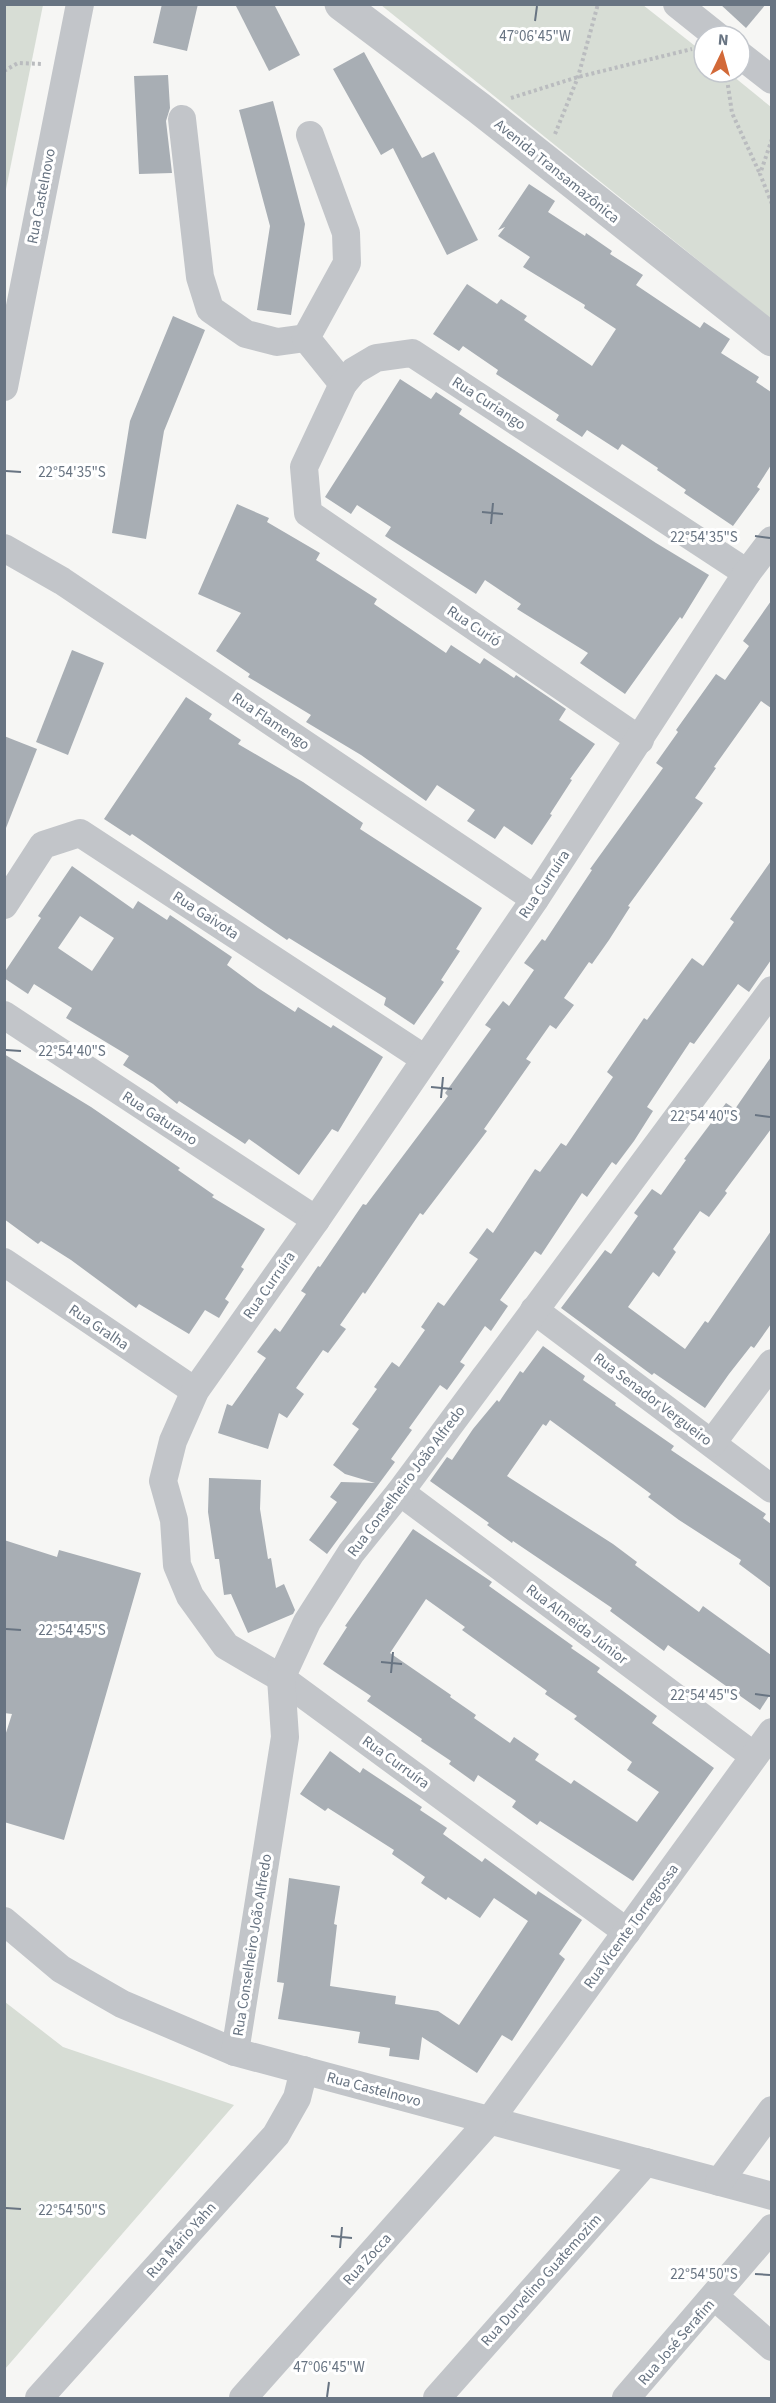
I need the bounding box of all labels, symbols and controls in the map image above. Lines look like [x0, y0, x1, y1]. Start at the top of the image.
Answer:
north arrow [692, 24, 752, 84]
text: 47°06'45"W [499, 26, 571, 47]
text: N [717, 29, 729, 51]
street label: Avenida Transamazônica [490, 114, 624, 228]
street label: Rua Castelnovo [22, 147, 61, 246]
street label: Rua Curiango [448, 372, 530, 435]
text: 22°54'35"S [38, 462, 106, 483]
text: 22°54'35"S [670, 527, 738, 548]
street label: Rua Curió [443, 601, 505, 652]
street label: Rua Flamengo [228, 688, 314, 755]
street label: Rua Curruíra [514, 846, 575, 923]
street label: Rua Gaivota [169, 886, 243, 945]
text: 22°54'40"S [38, 1041, 106, 1062]
street label: Rua Gaturano [118, 1086, 201, 1151]
text: 22°54'40"S [670, 1106, 738, 1127]
street label: Rua Curruíra [238, 1247, 301, 1323]
street label: Rua Gralha [64, 1300, 133, 1355]
street label: Rua Senador Vergueiro [589, 1348, 716, 1451]
street label: Rua Conselheiro João Alfredo [343, 1401, 470, 1561]
street label: Rua Almeida Júnior [522, 1579, 632, 1670]
text: 22°54'45"S [38, 1620, 106, 1641]
text: 22°54'45"S [670, 1685, 738, 1706]
street label: Rua Curruíra [358, 1731, 434, 1794]
street label: Rua Conselheiro João Alfredo [228, 1852, 277, 2038]
street label: Rua Vicente Torregrossa [579, 1860, 684, 1993]
street label: Rua Castelnovo [324, 2067, 423, 2112]
street label: Rua Mário Yahn [142, 2198, 221, 2283]
text: 22°54'50"S [38, 2200, 106, 2221]
street label: Rua Durvelino Guatemozim [476, 2210, 607, 2351]
street label: Rua Zocca [338, 2229, 397, 2290]
text: 22°54'50"S [670, 2264, 738, 2285]
street label: Rua José Serafim [633, 2295, 720, 2390]
text: 47°06'45"W [293, 2357, 365, 2378]

